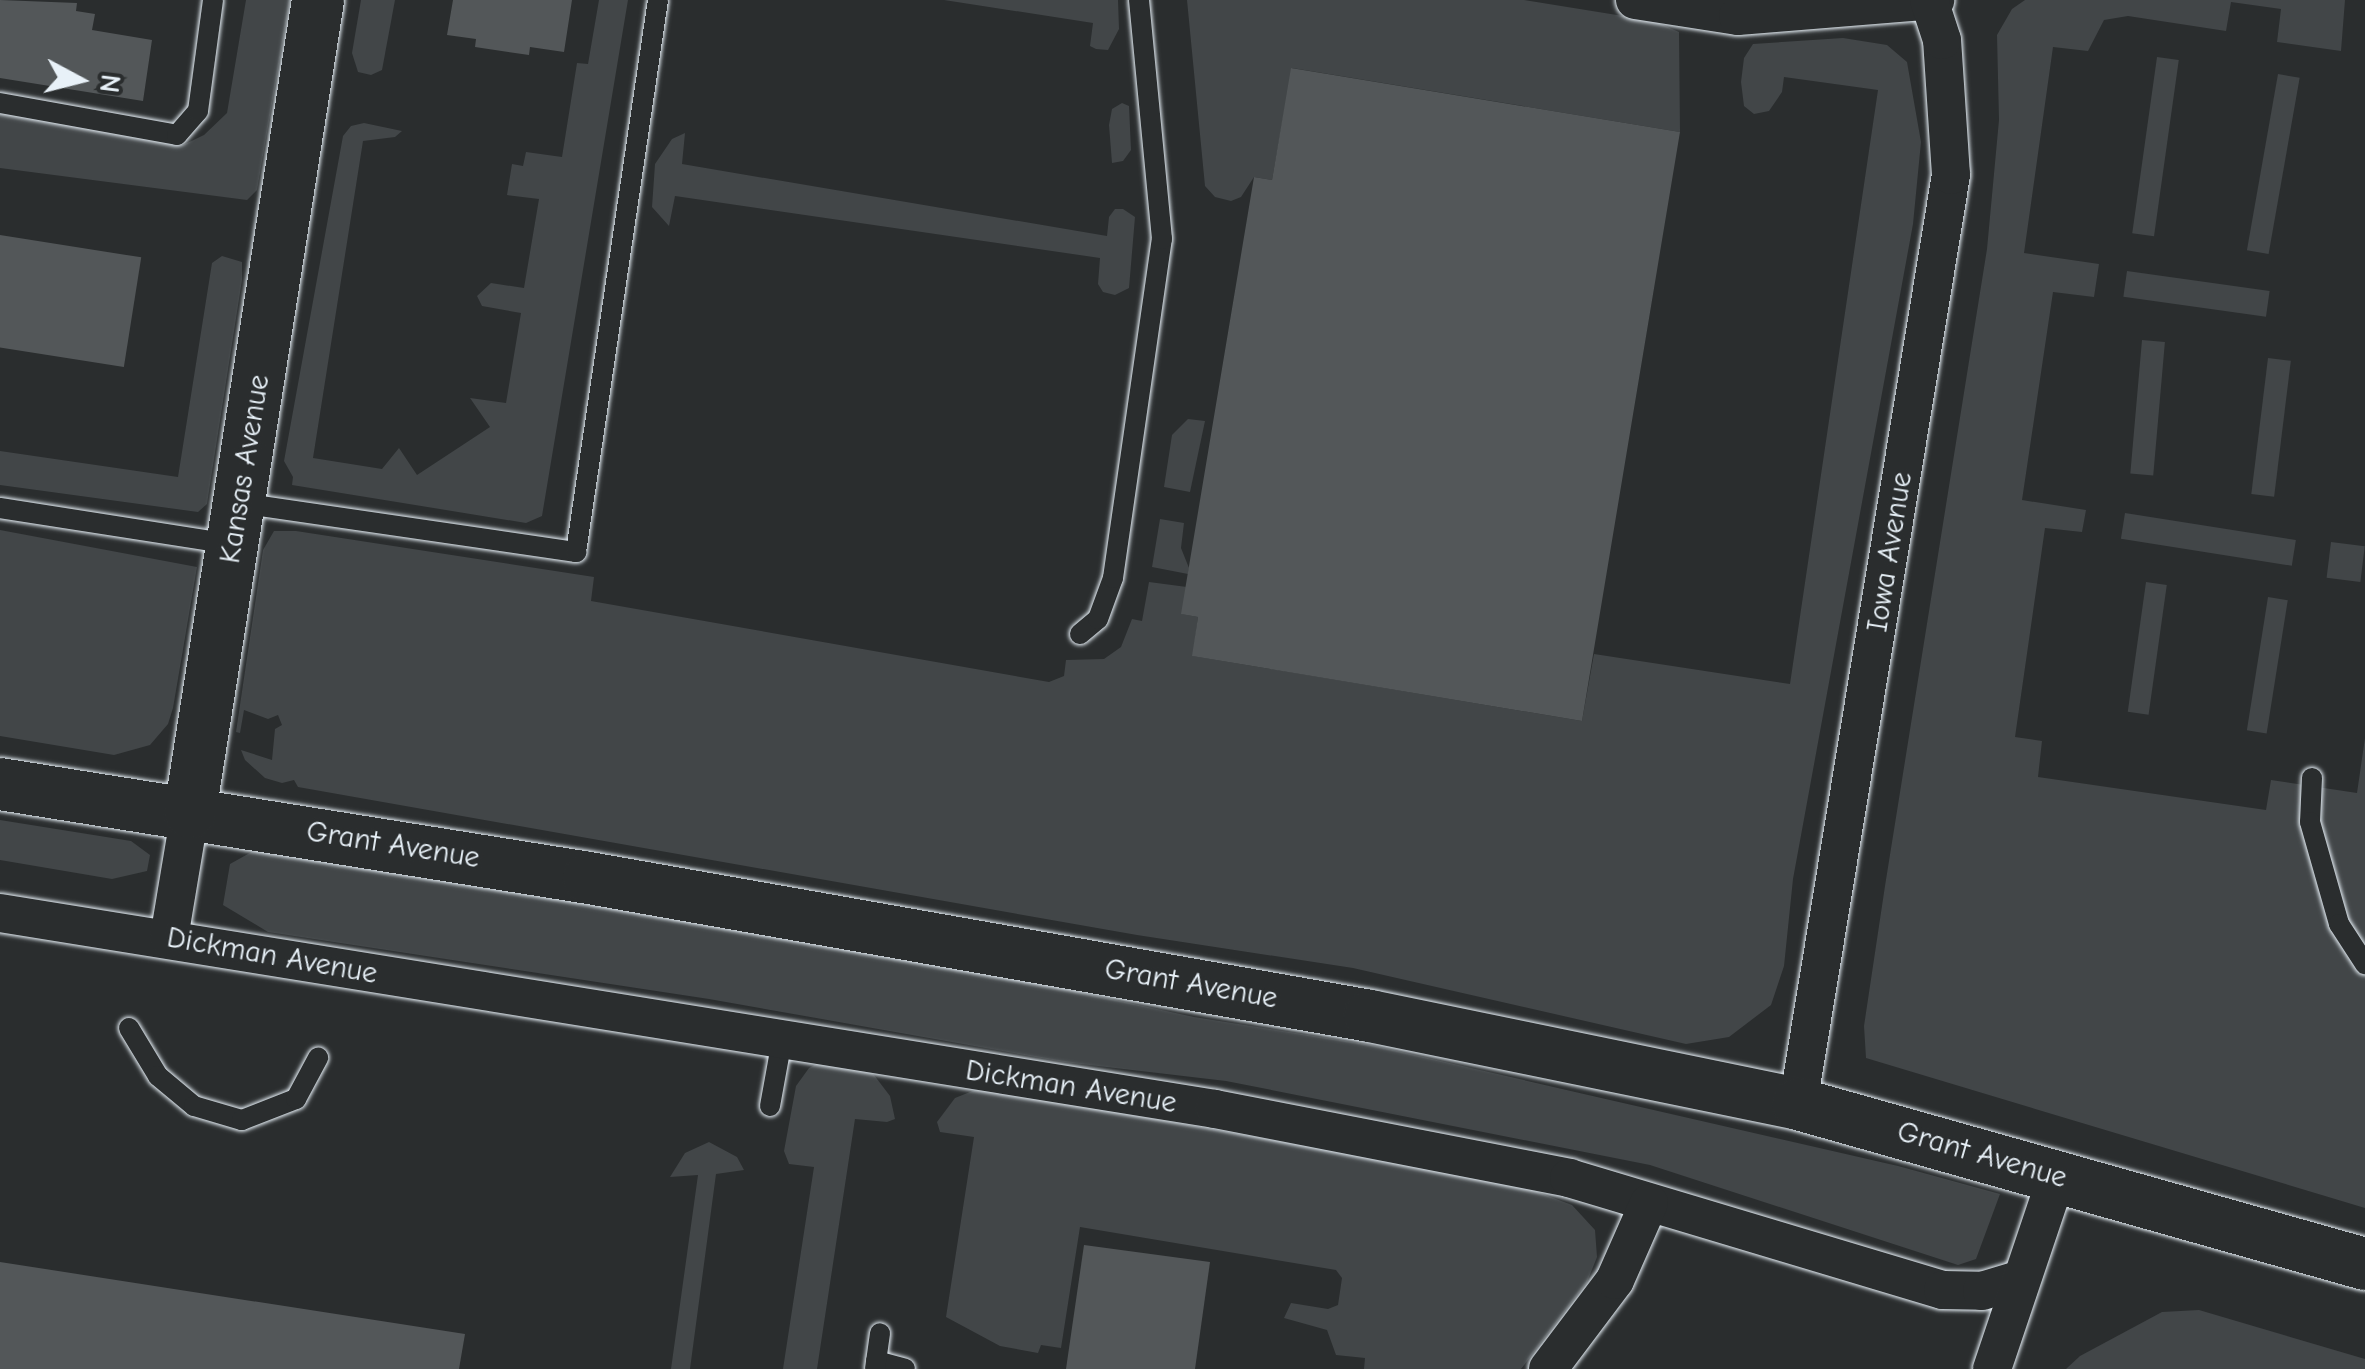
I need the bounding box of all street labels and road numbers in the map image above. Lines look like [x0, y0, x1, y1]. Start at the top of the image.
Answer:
street label: Kansas Avenue [212, 372, 278, 566]
street label: Iowa Avenue [1860, 469, 1920, 635]
street label: Grant Avenue [304, 814, 482, 876]
street label: Dickman Avenue [164, 920, 380, 992]
street label: Grant Avenue [1102, 951, 1280, 1017]
street label: Dickman Avenue [963, 1053, 1179, 1121]
street label: Grant Avenue [1893, 1114, 2071, 1196]

